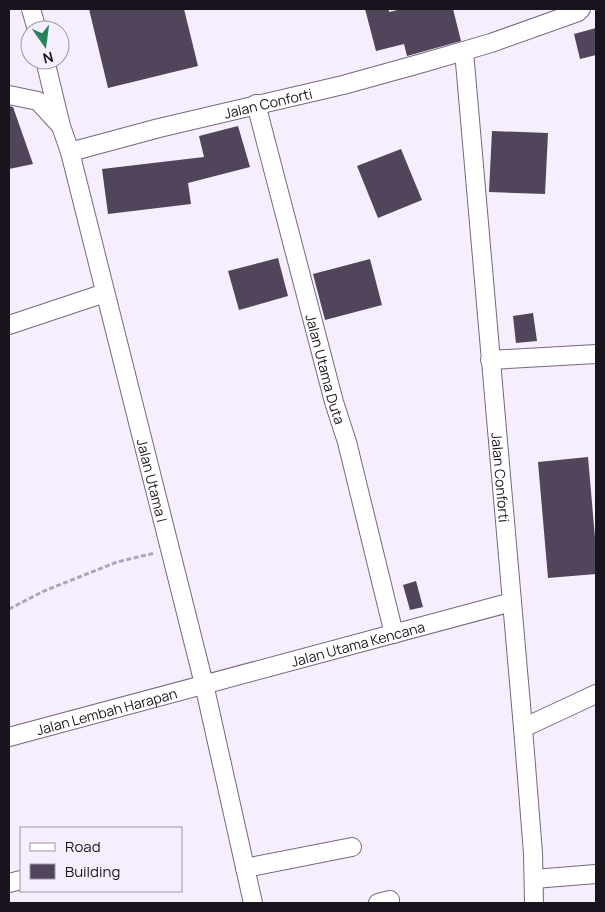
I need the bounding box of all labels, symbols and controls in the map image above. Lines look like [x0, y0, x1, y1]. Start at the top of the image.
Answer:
north arrow [20, 20, 70, 70]
text: N [41, 48, 55, 69]
street label: Jalan Conforti [222, 83, 314, 122]
street label: Jalan Utama Duta [302, 312, 350, 426]
street label: Jalan Conforti [488, 432, 515, 523]
street label: Jalan Utama I [133, 437, 172, 524]
street label: Jalan Utama Kencana [289, 616, 427, 670]
street label: Jalan Lembah Harapan [34, 683, 179, 739]
legend [20, 827, 182, 892]
text: Road [65, 836, 101, 857]
text: Building [65, 861, 120, 882]

